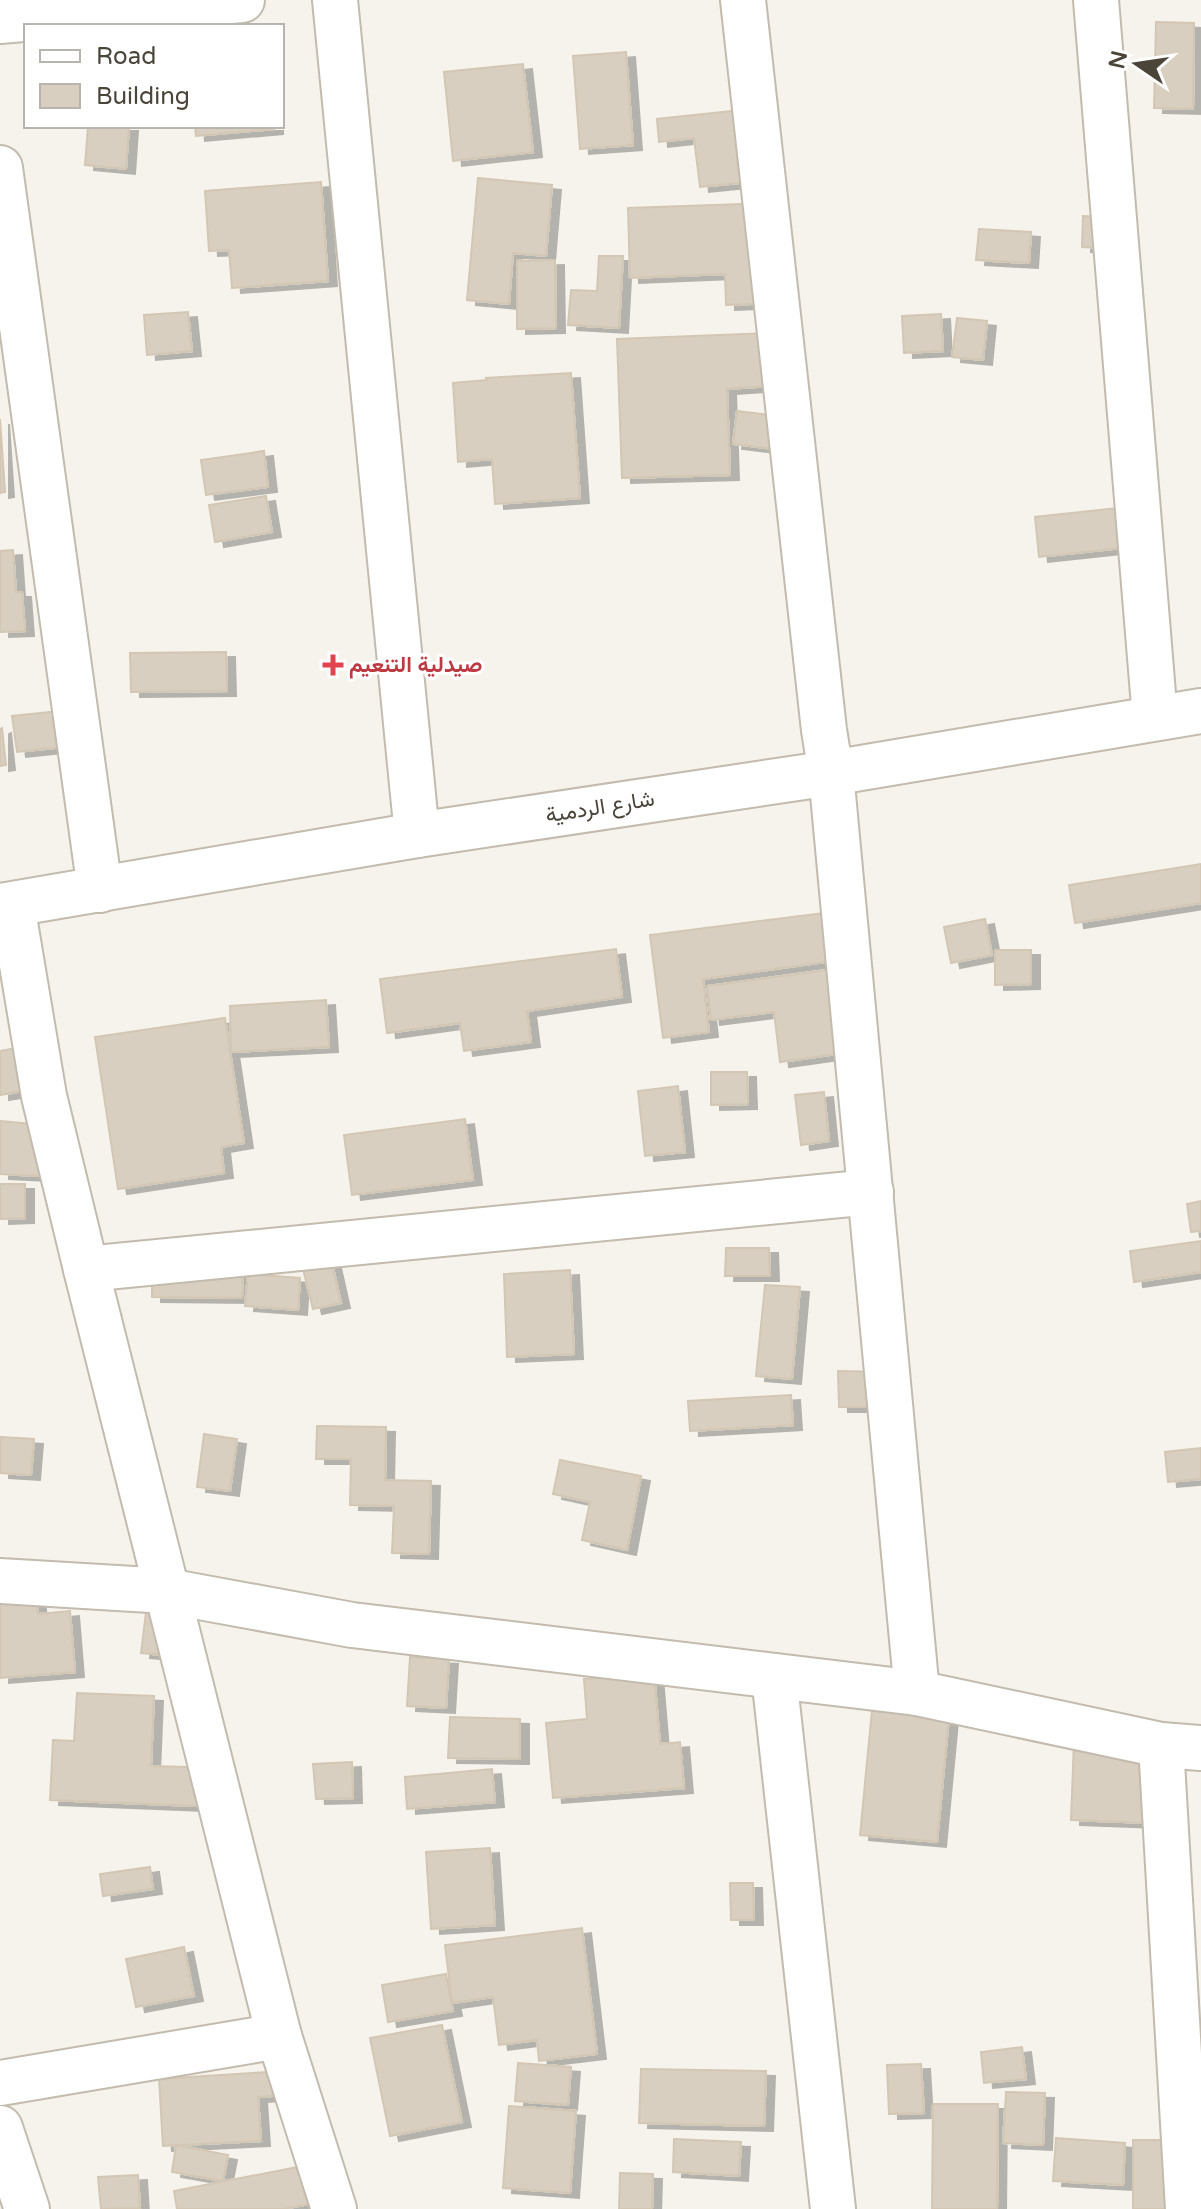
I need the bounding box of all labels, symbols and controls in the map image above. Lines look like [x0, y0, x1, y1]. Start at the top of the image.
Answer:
legend [24, 24, 284, 128]
north arrow [1097, 24, 1177, 104]
text: Road [96, 42, 156, 71]
text: N [1104, 48, 1133, 71]
text: Building [96, 82, 190, 111]
place label: صيدلية التنعيم [349, 652, 482, 679]
marker: صيدلية التنعيم [324, 656, 342, 674]
street label: شارع الردمية [544, 786, 656, 829]

